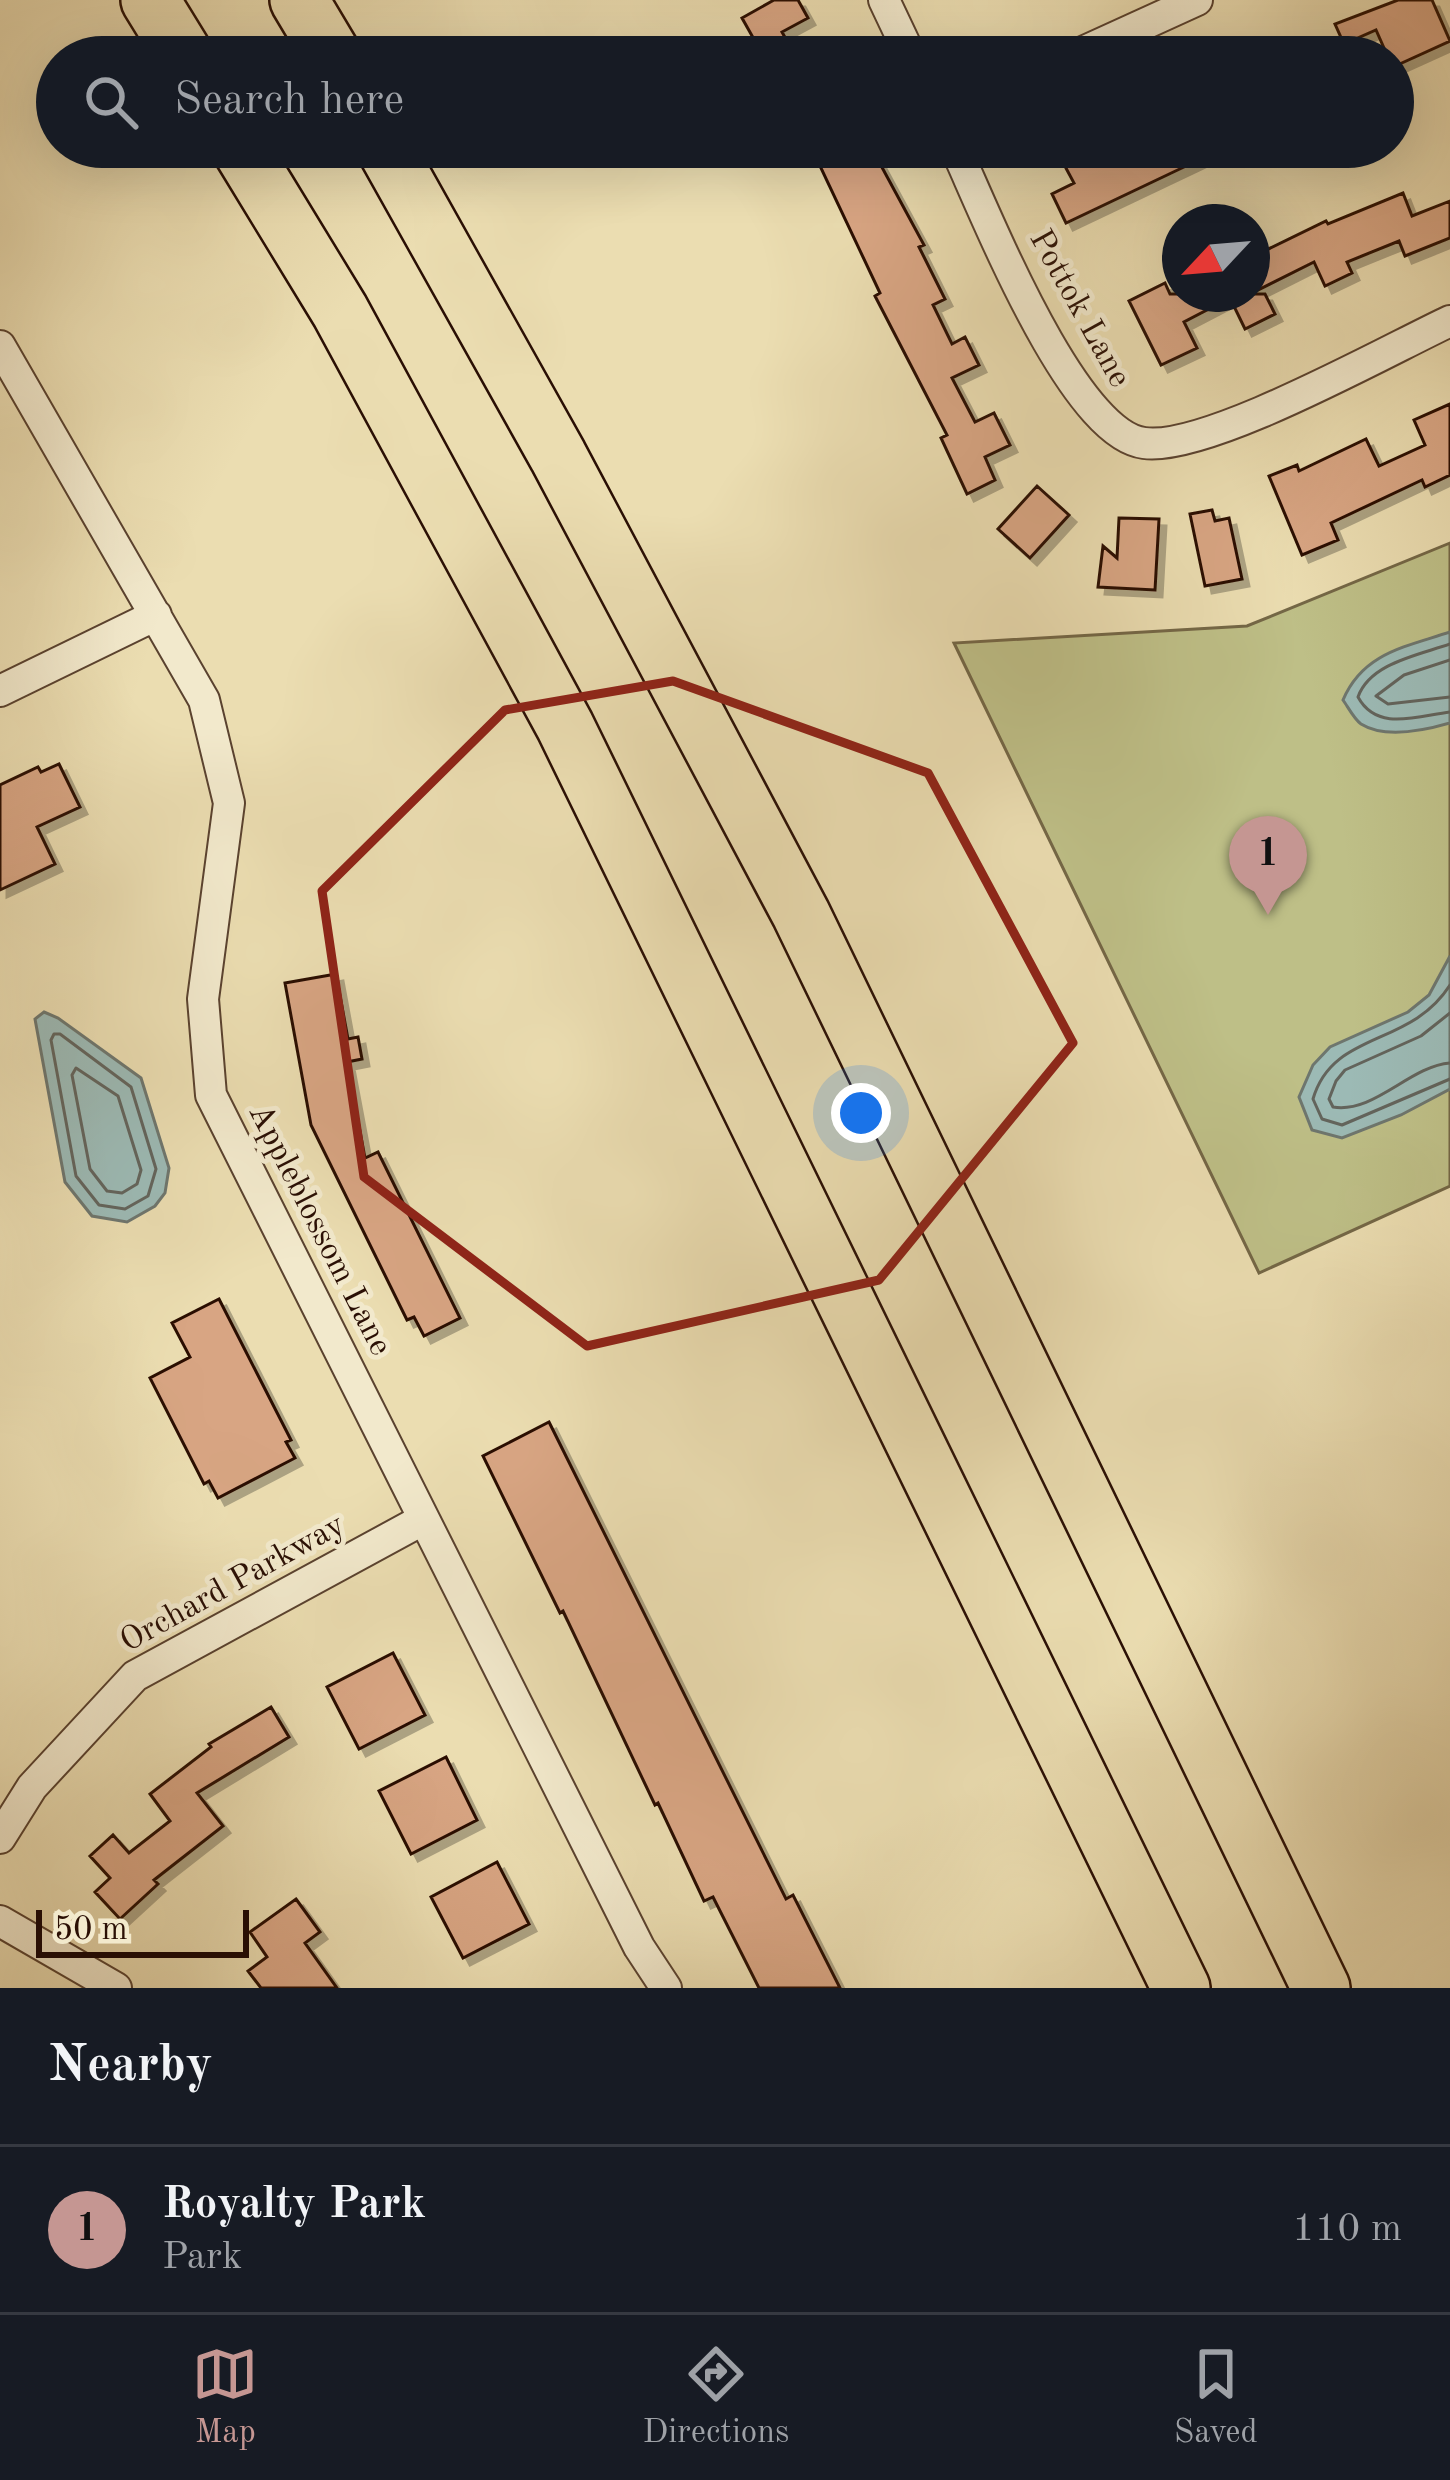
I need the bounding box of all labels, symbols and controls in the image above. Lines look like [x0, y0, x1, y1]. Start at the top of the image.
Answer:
search box [36, 36, 1414, 168]
icon: search [78, 69, 144, 135]
text: Search here [174, 79, 404, 124]
north arrow [1162, 204, 1270, 312]
street label: Pottok Lane [1022, 225, 1136, 393]
pin: 1 [1229, 816, 1307, 915]
your location [831, 1083, 891, 1143]
street label: Appleblossom Lane [241, 1099, 397, 1361]
street label: Orchard Parkway [115, 1509, 351, 1659]
scale bar [36, 1904, 249, 1957]
text: 50 m [54, 1914, 128, 1947]
text: Nearby [48, 2041, 213, 2092]
text: Royalty Park [162, 2183, 426, 2228]
text: 1 [76, 2210, 98, 2249]
text: 110 m [1292, 2210, 1402, 2249]
text: Park [162, 2238, 242, 2277]
tab: Map [192, 2341, 258, 2454]
tab: Directions [643, 2341, 789, 2454]
tab: Saved [1174, 2341, 1258, 2454]

